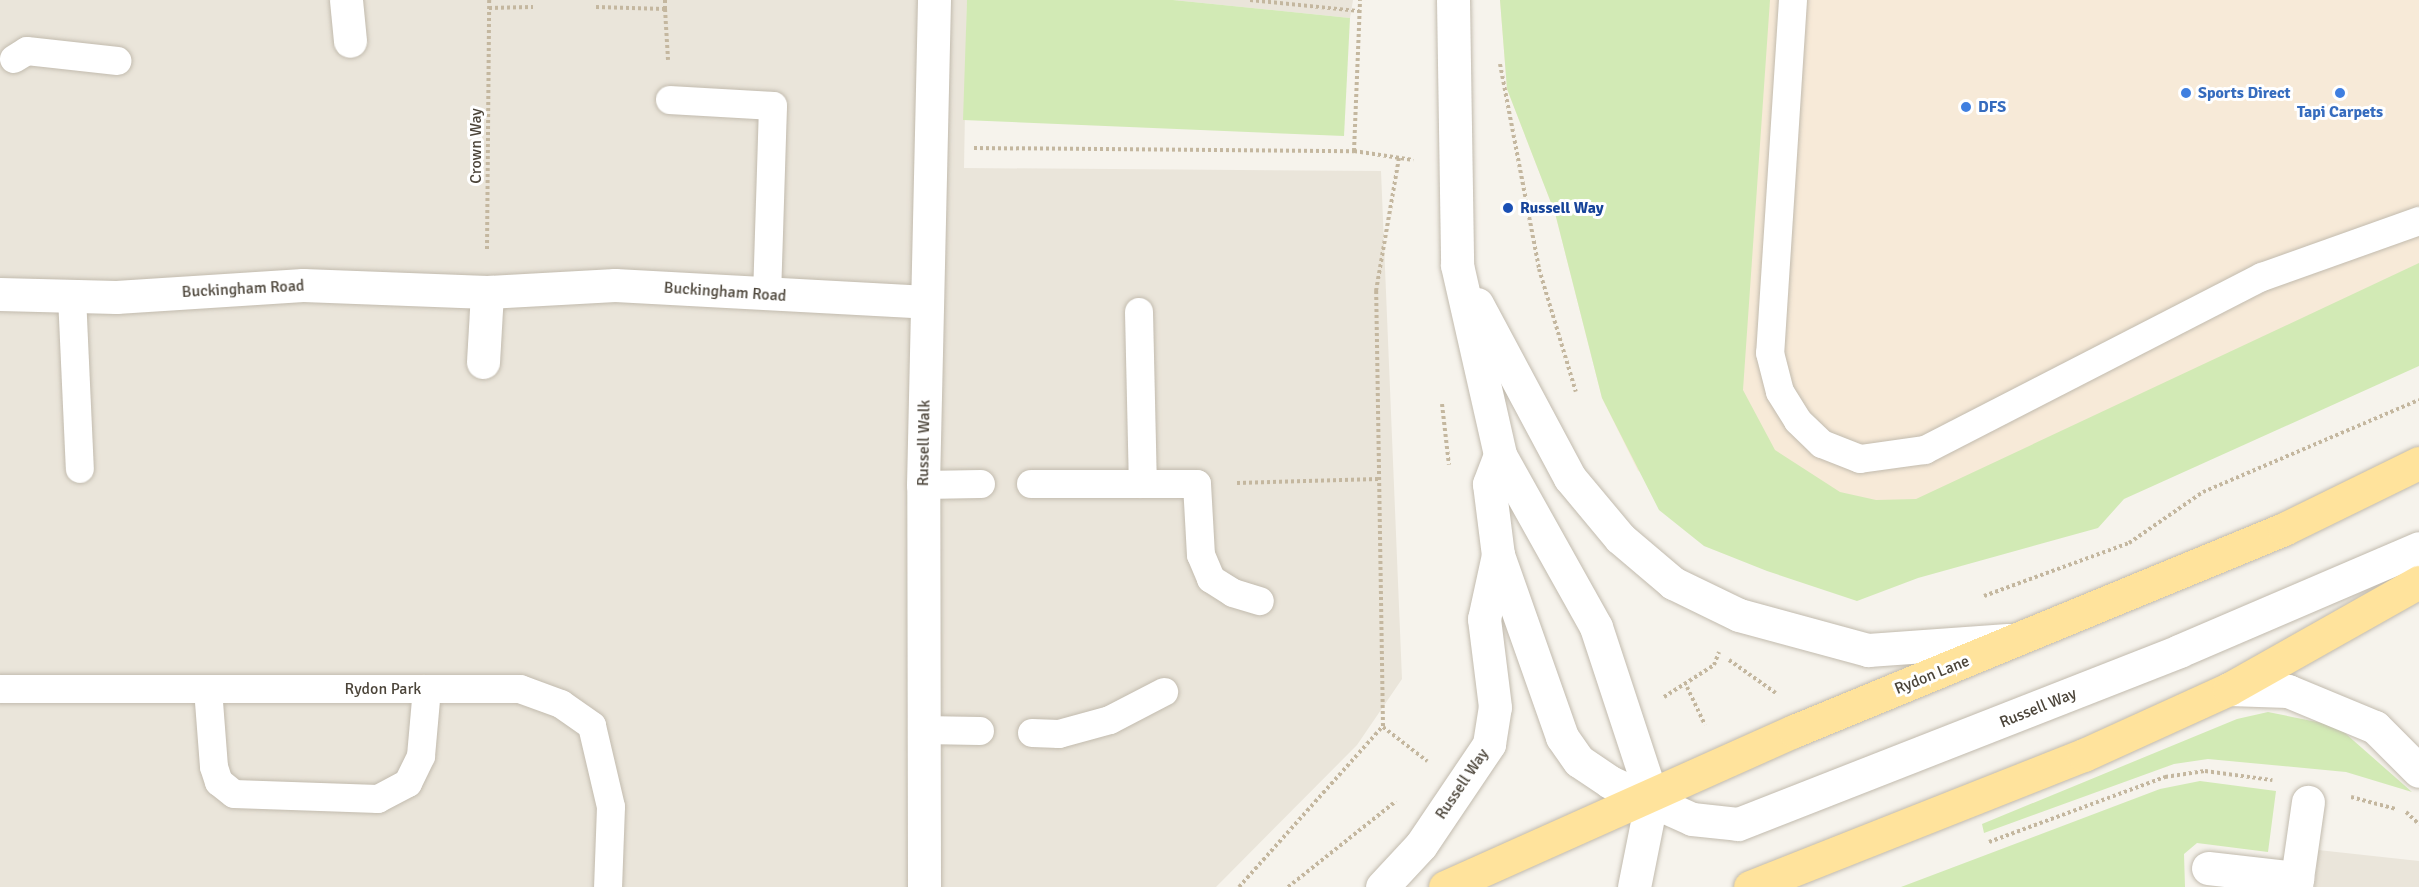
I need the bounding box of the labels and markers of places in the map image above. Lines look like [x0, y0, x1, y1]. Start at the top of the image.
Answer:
place label: Sports Direct [2198, 83, 2291, 103]
marker: Sports Direct [2179, 86, 2193, 100]
marker: Tapi Carpets [2333, 86, 2347, 100]
place label: DFS [1978, 97, 2006, 117]
marker: DFS [1959, 100, 1973, 114]
place label: Tapi Carpets [2297, 102, 2383, 122]
place label: Russell Way [1520, 198, 1604, 218]
marker: Russell Way [1501, 201, 1515, 215]

